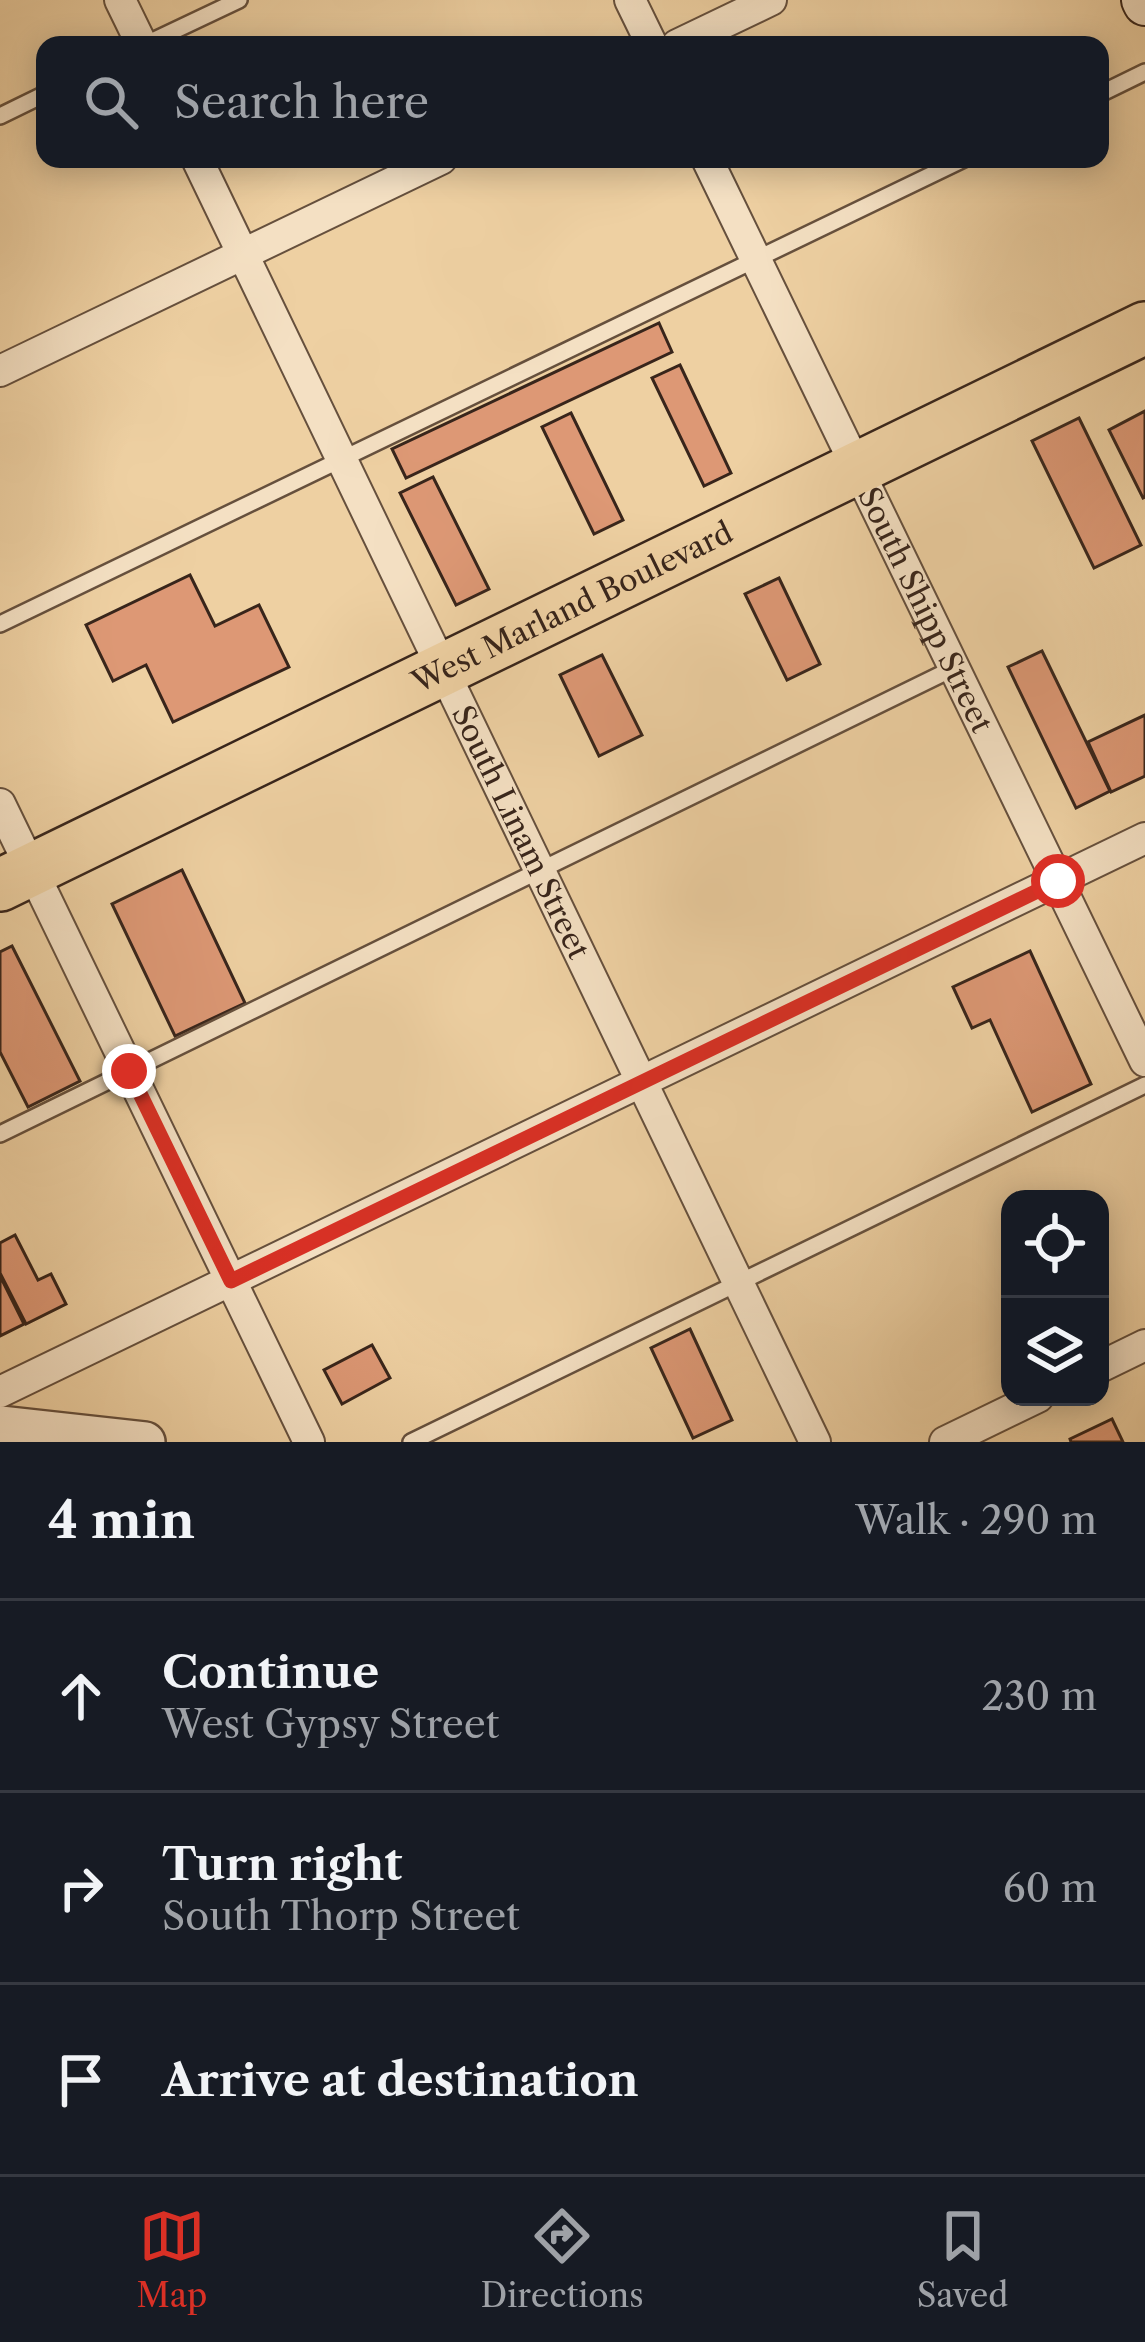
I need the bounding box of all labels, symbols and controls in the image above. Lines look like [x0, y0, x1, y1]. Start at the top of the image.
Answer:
search box [36, 36, 1109, 168]
icon: search [78, 69, 144, 135]
text: Search here [174, 74, 429, 130]
street label: South Shipp Street [851, 481, 1001, 739]
street label: West Marland Boulevard [405, 513, 738, 701]
street label: South Linam Street [444, 699, 598, 965]
route start [1031, 854, 1085, 908]
route end [102, 1044, 156, 1098]
map controls [1001, 1190, 1109, 1406]
button: locate [1001, 1190, 1109, 1298]
button: layers [1001, 1298, 1109, 1406]
text: 4 min [48, 1489, 195, 1551]
text: Walk · 290 m [855, 1496, 1097, 1544]
text: Continue [162, 1644, 379, 1700]
icon: ahead [48, 1663, 114, 1729]
text: 230 m [982, 1672, 1097, 1720]
text: West Gypsy Street [162, 1700, 499, 1748]
text: Turn right [162, 1836, 402, 1892]
icon: right [48, 1855, 114, 1921]
text: 60 m [1003, 1864, 1097, 1912]
text: South Thorp Street [162, 1892, 520, 1940]
icon: arrive [48, 2047, 114, 2113]
text: Arrive at destination [162, 2052, 639, 2108]
tab: Map [137, 2203, 207, 2316]
tab: Directions [481, 2203, 644, 2316]
tab: Saved [917, 2203, 1008, 2316]

